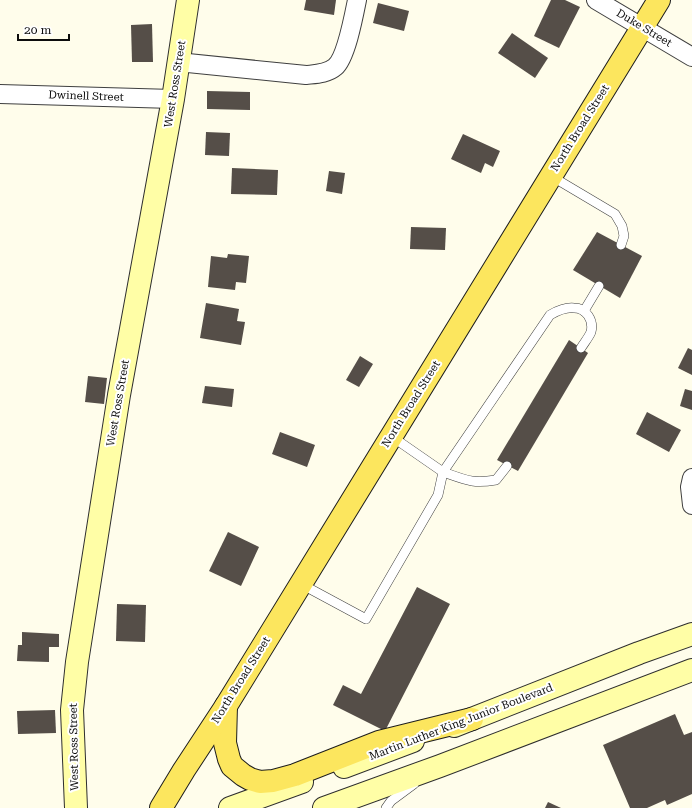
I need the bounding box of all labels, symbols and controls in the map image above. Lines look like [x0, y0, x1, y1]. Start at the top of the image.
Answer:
street label: Duke Street [614, 6, 674, 50]
scale bar [18, 16, 69, 42]
text: 20 m [24, 23, 51, 37]
street label: West Ross Street [162, 40, 188, 128]
street label: North Broad Street [548, 82, 612, 174]
street label: Dwinell Street [48, 88, 124, 104]
street label: North Broad Street [379, 358, 443, 450]
street label: West Ross Street [104, 359, 132, 447]
street label: North Broad Street [209, 634, 273, 726]
street label: Martin Luther King Junior Boulevard [367, 681, 555, 763]
street label: West Ross Street [67, 703, 81, 791]

